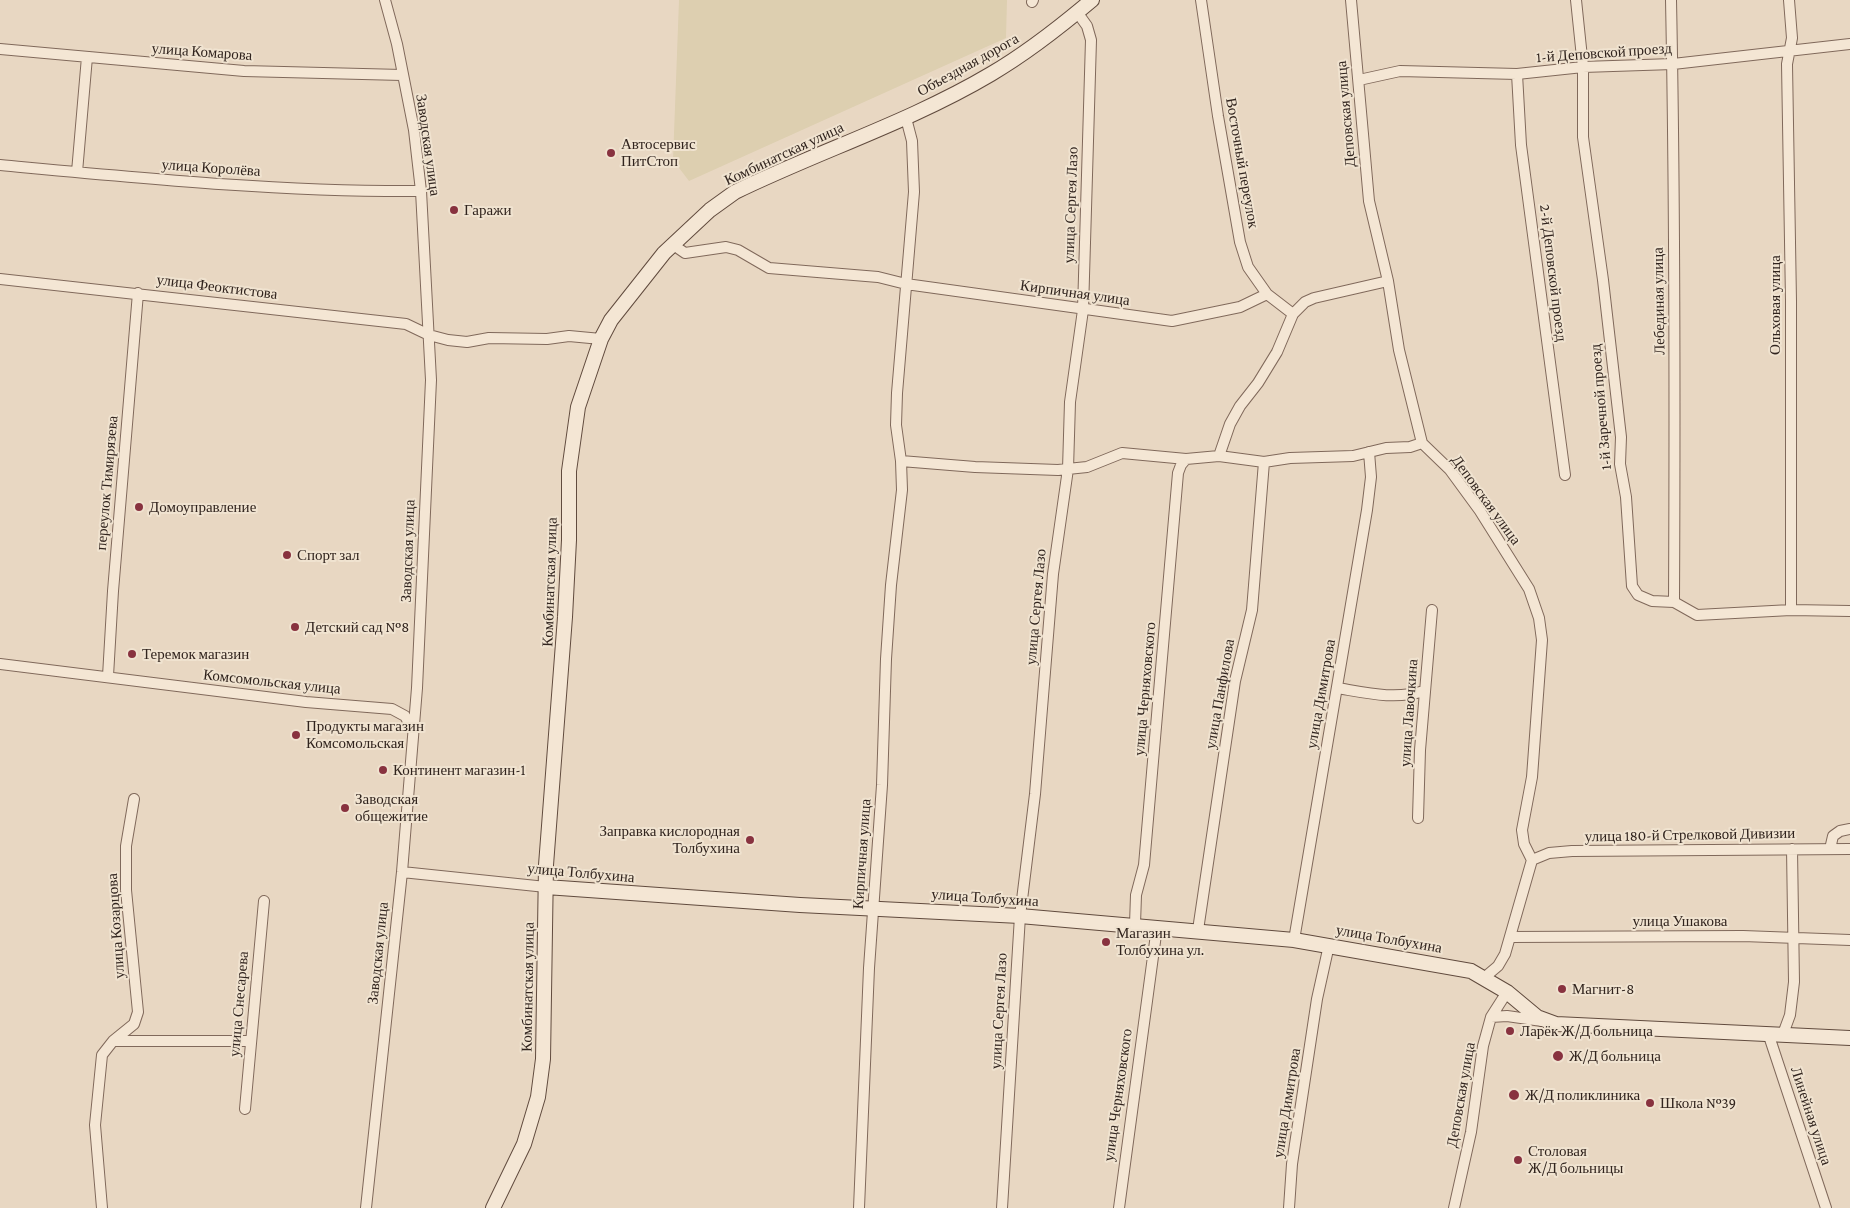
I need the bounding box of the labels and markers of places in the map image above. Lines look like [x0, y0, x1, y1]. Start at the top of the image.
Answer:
place label: Автосервис ПитСтоп [621, 135, 696, 170]
marker: Автосервис ПитСтоп [605, 147, 617, 159]
place label: Гаражи [464, 201, 512, 219]
marker: Гаражи [448, 204, 460, 216]
place label: Домоуправление [149, 498, 256, 516]
marker: Домоуправление [133, 501, 145, 513]
place label: Спорт зал [297, 546, 359, 564]
marker: Спорт зал [281, 549, 293, 561]
place label: Детский сад №8 [305, 618, 409, 636]
marker: Детский сад №8 [289, 621, 301, 633]
place label: Теремок магазин [142, 645, 249, 663]
marker: Теремок магазин [126, 648, 138, 660]
place label: Продукты магазин Комсомольская [306, 717, 424, 752]
marker: Продукты магазин Комсомольская [290, 729, 302, 741]
place label: Континент магазин-1 [393, 761, 526, 779]
marker: Континент магазин-1 [377, 764, 389, 776]
place label: Заводская общежитие [355, 790, 428, 825]
marker: Заводская общежитие [339, 802, 351, 814]
place label: Заправка кислородная Толбухина [599, 822, 740, 857]
marker: Заправка кислородная Толбухина [744, 834, 756, 846]
place label: Магазин Толбухина ул. [1116, 924, 1204, 959]
marker: Магазин Толбухина ул. [1100, 936, 1112, 948]
place label: Магнит-8 [1572, 980, 1634, 998]
marker: Магнит-8 [1556, 983, 1568, 995]
place label: Ларёк Ж/Д больница [1520, 1022, 1653, 1040]
marker: Ларёк Ж/Д больница [1504, 1025, 1516, 1037]
place label: Ж/Д больница [1569, 1047, 1661, 1065]
marker: Ж/Д больница [1551, 1049, 1565, 1063]
place label: Ж/Д поликлиника [1525, 1086, 1640, 1104]
marker: Ж/Д поликлиника [1507, 1088, 1521, 1102]
place label: Школа №39 [1660, 1094, 1736, 1112]
marker: Школа №39 [1644, 1097, 1656, 1109]
place label: Столовая Ж/Д больницы [1528, 1142, 1623, 1177]
marker: Столовая Ж/Д больницы [1512, 1154, 1524, 1166]

